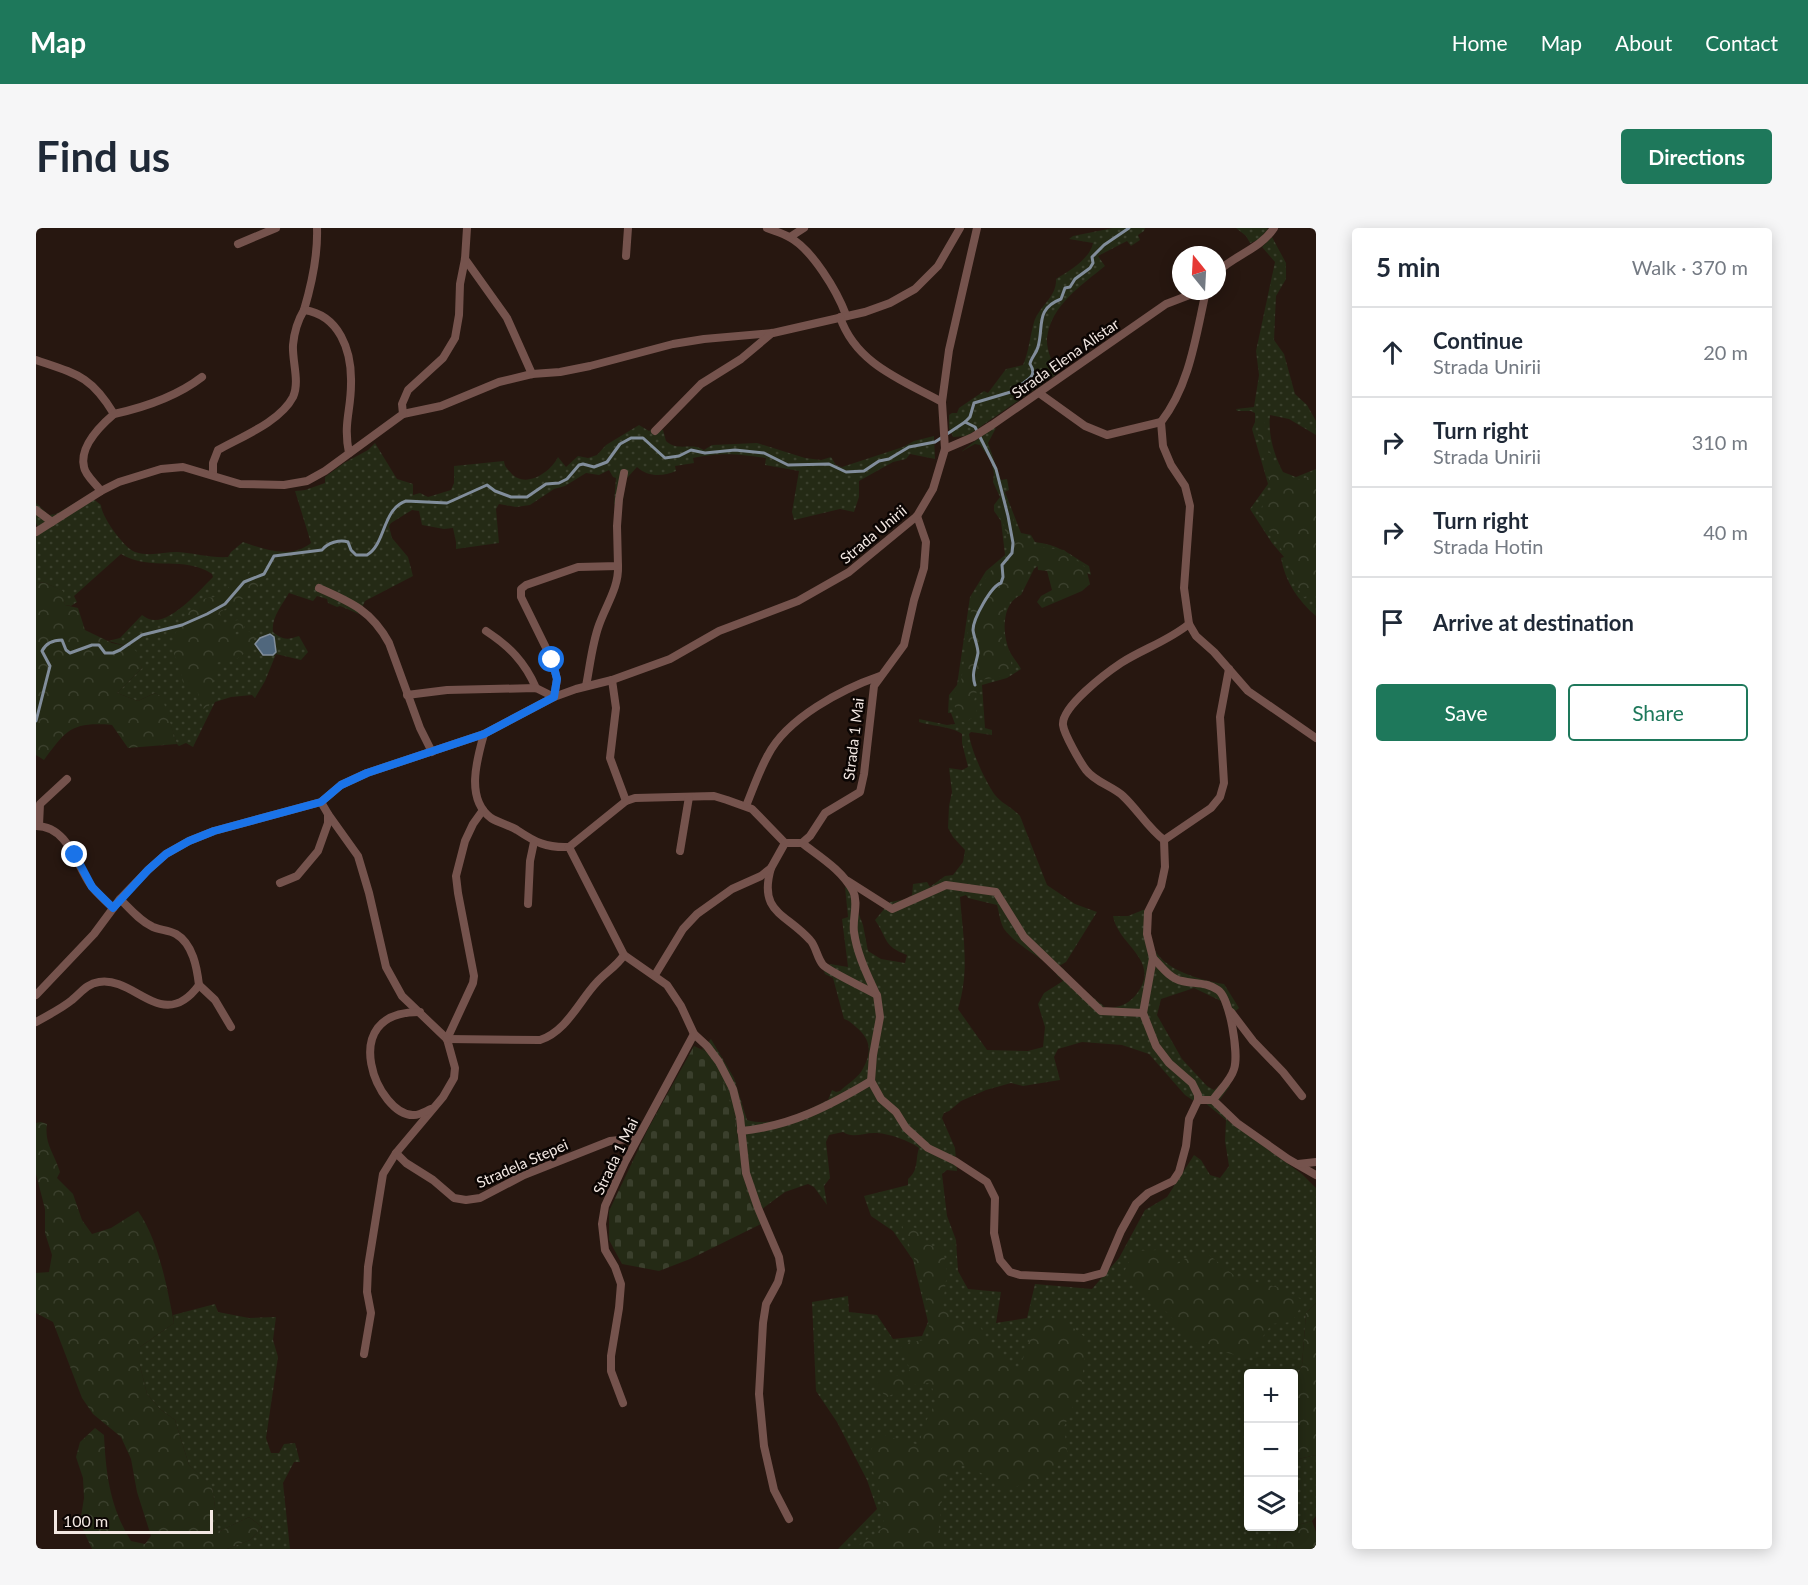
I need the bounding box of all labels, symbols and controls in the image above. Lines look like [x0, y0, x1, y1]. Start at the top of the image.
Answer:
text: Map [30, 25, 86, 59]
text: Home [1452, 30, 1508, 55]
text: Map [1541, 30, 1582, 55]
text: About [1615, 30, 1672, 55]
text: Contact [1705, 30, 1778, 55]
button: Directions [1621, 129, 1772, 184]
text: Find us [36, 131, 170, 181]
north arrow [1172, 246, 1226, 300]
text: 5 min [1376, 251, 1440, 283]
text: Walk · 370 m [1632, 255, 1748, 279]
street label: Strada Elena Alistar [1008, 314, 1123, 402]
text: Continue [1433, 327, 1523, 354]
icon: ahead [1376, 336, 1409, 369]
text: 20 m [1703, 340, 1748, 364]
text: Strada Unirii [1433, 354, 1541, 378]
text: Turn right [1433, 417, 1528, 444]
icon: right [1376, 426, 1409, 459]
text: 310 m [1692, 430, 1748, 454]
text: Strada Unirii [1433, 444, 1541, 468]
street label: Strada Unirii [836, 501, 910, 567]
text: Turn right [1433, 507, 1528, 534]
icon: right [1376, 516, 1409, 549]
text: 40 m [1703, 520, 1748, 544]
text: Strada Hotin [1433, 534, 1544, 558]
icon: arrive [1376, 606, 1409, 639]
text: Arrive at destination [1433, 609, 1634, 636]
route start [538, 646, 564, 672]
button: Save [1376, 684, 1556, 741]
button: Share [1568, 684, 1748, 741]
street label: Strada 1 Mai [839, 697, 867, 781]
route end [61, 841, 87, 867]
street label: Strada 1 Mai [589, 1115, 641, 1197]
street label: Stradela Stepei [474, 1135, 570, 1191]
map controls [1244, 1369, 1298, 1531]
button: + [1244, 1369, 1298, 1423]
button: − [1244, 1423, 1298, 1477]
button: layers [1244, 1477, 1298, 1531]
scale bar [54, 1507, 213, 1534]
text: 100 m [63, 1511, 108, 1530]

